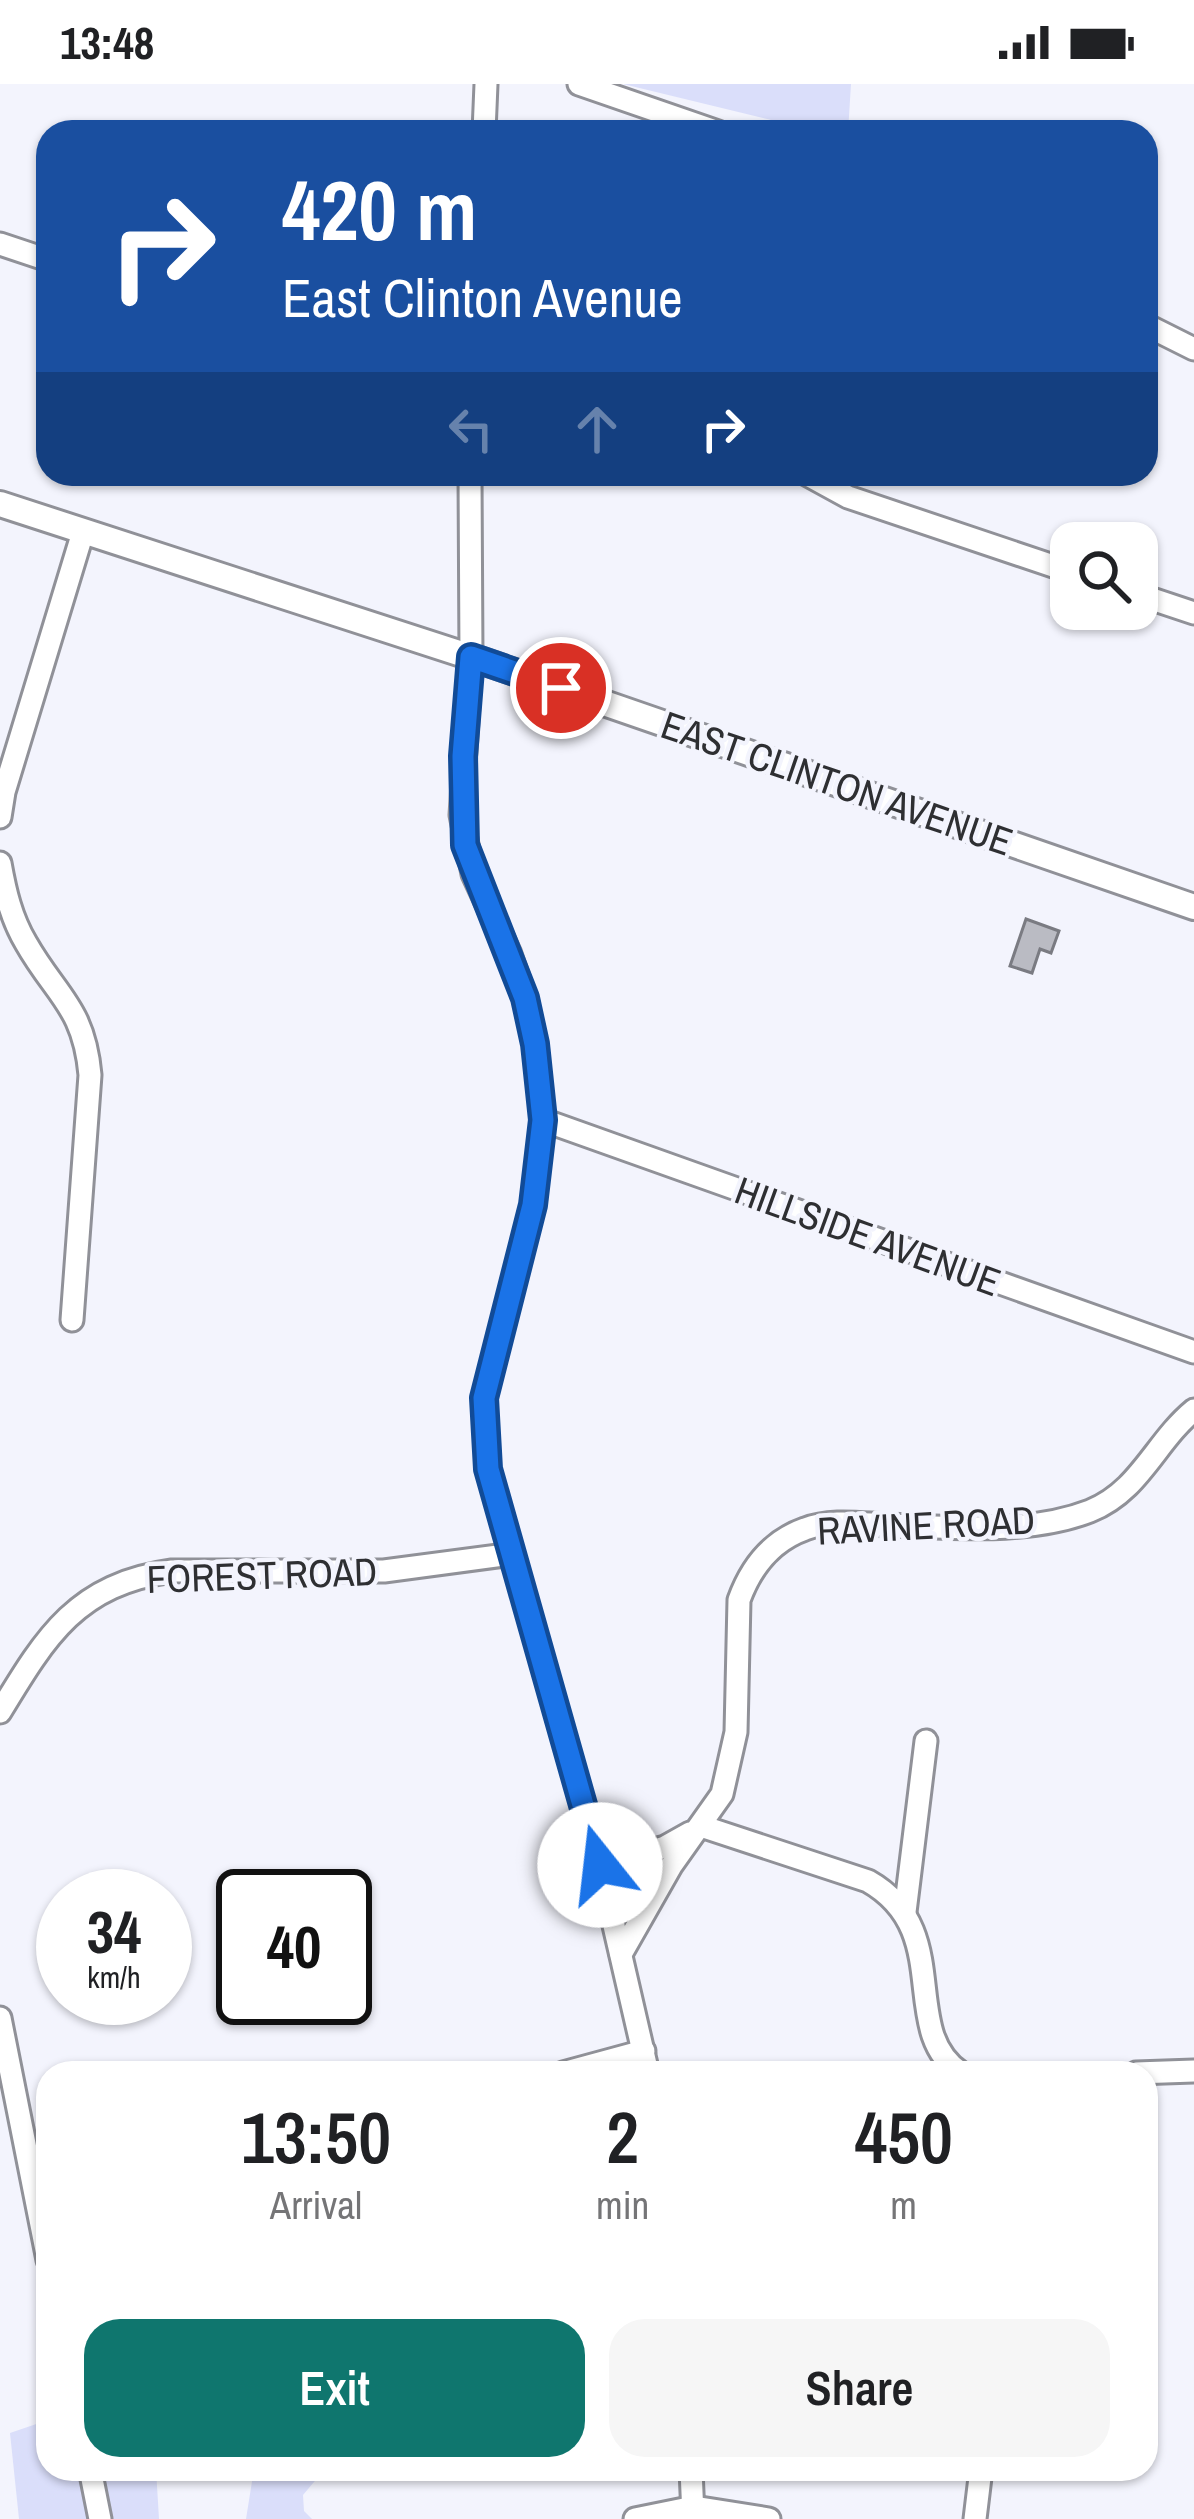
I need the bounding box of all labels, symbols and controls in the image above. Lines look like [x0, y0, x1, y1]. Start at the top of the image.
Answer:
text: 13:48 [60, 12, 154, 73]
text: 420 m [282, 153, 477, 266]
icon: right [84, 168, 240, 324]
text: East Clinton Avenue [282, 261, 683, 334]
icon: left [438, 396, 504, 462]
icon: ahead [564, 396, 630, 462]
icon: right [690, 396, 756, 462]
map controls [1050, 522, 1158, 630]
button: search [1050, 522, 1158, 630]
pin [510, 637, 612, 739]
icon: arrive [528, 655, 594, 721]
street label: EAST CLINTON AVENUE [655, 699, 1019, 867]
street label: HILLSIDE AVENUE [728, 1164, 1008, 1308]
street label: RAVINE ROAD [816, 1493, 1036, 1557]
street label: FOREST ROAD [146, 1545, 378, 1605]
position arrow [537, 1802, 663, 1928]
speed limit sign: 40 [216, 1869, 372, 2025]
text: 34 [87, 1891, 141, 1972]
text: km/h [87, 1957, 141, 1997]
text: 13:50 [241, 2088, 391, 2185]
text: 2 [606, 2088, 639, 2185]
text: 450 [854, 2088, 953, 2185]
text: Arrival [270, 2179, 362, 2231]
text: min [596, 2179, 649, 2231]
text: m [890, 2179, 917, 2231]
button: Exit [84, 2319, 585, 2457]
button: Share [609, 2319, 1110, 2457]

